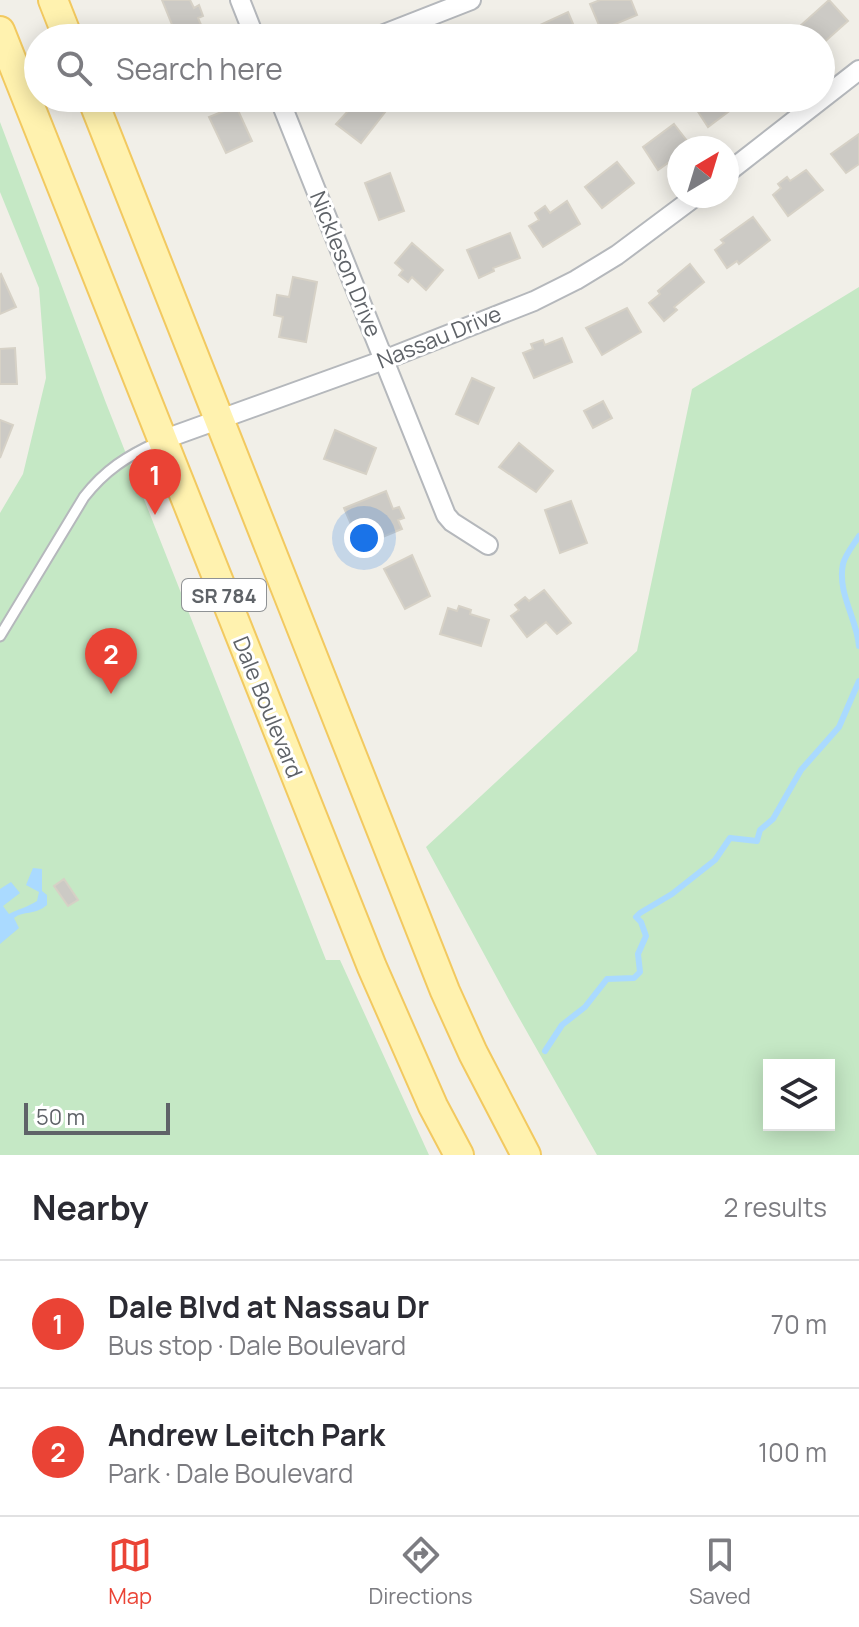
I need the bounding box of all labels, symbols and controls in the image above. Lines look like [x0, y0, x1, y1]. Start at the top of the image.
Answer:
search box [24, 24, 835, 112]
icon: search [52, 46, 96, 90]
text: Search here [116, 48, 283, 89]
north arrow [667, 136, 739, 208]
street label: Nickleson Drive [303, 187, 389, 341]
street label: Nassau Drive [372, 298, 506, 376]
pin: 1 [129, 449, 181, 515]
your location [344, 518, 384, 558]
road number: SR 784 [182, 579, 266, 611]
pin: 2 [85, 628, 137, 694]
street label: Dale Boulevard [226, 632, 310, 782]
map controls [763, 1059, 835, 1131]
button: layers [763, 1059, 835, 1131]
scale bar [24, 1099, 170, 1135]
text: 50 m [36, 1102, 85, 1132]
text: Nearby [32, 1184, 148, 1230]
text: 2 results [723, 1189, 827, 1225]
text: Dale Blvd at Nassau Dr [108, 1286, 429, 1327]
text: 1 [52, 1306, 64, 1342]
text: 70 m [771, 1306, 827, 1342]
text: Bus stop · Dale Boulevard [108, 1327, 406, 1363]
text: Andrew Leitch Park [108, 1414, 385, 1455]
text: 2 [50, 1434, 66, 1470]
text: 100 m [758, 1434, 827, 1470]
text: Park · Dale Boulevard [108, 1455, 353, 1491]
tab: Map [108, 1533, 152, 1611]
tab: Directions [368, 1533, 473, 1611]
tab: Saved [689, 1533, 751, 1611]

